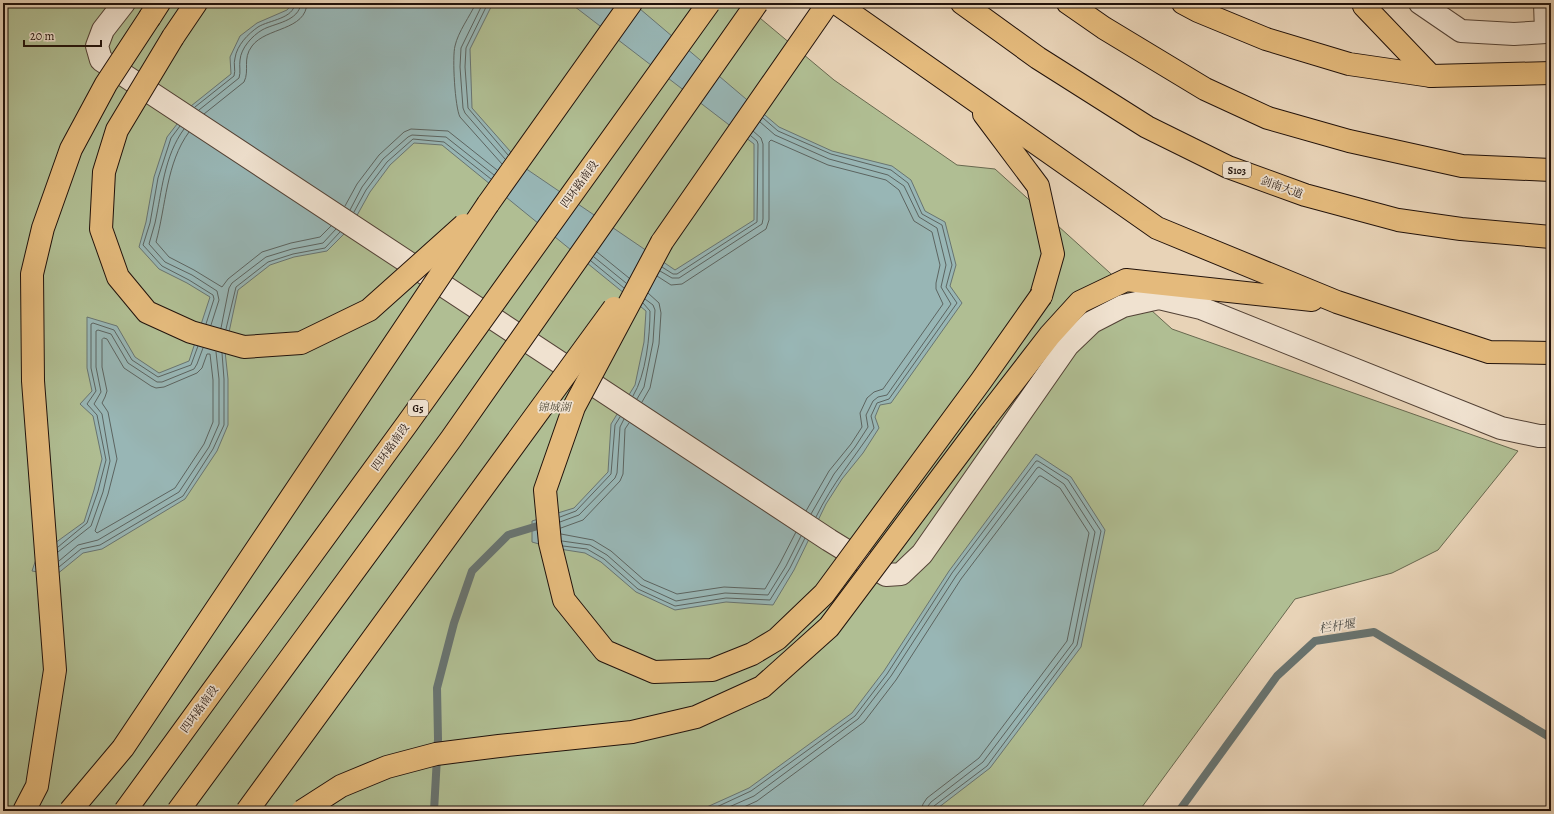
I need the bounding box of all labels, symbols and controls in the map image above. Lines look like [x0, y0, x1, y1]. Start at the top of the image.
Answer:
scale bar [24, 22, 101, 48]
text: 20 m [30, 28, 54, 44]
street label: 四环路南段 [557, 158, 602, 211]
road number: S103 [1223, 162, 1251, 178]
street label: 剑南大道 [1259, 173, 1305, 202]
road number: G5 [408, 400, 428, 416]
park label: 锦城湖 [538, 400, 572, 415]
street label: 四环路南段 [368, 421, 413, 474]
water label: 栏杆堰 [1318, 615, 1358, 637]
street label: 四环路南段 [177, 683, 222, 736]

